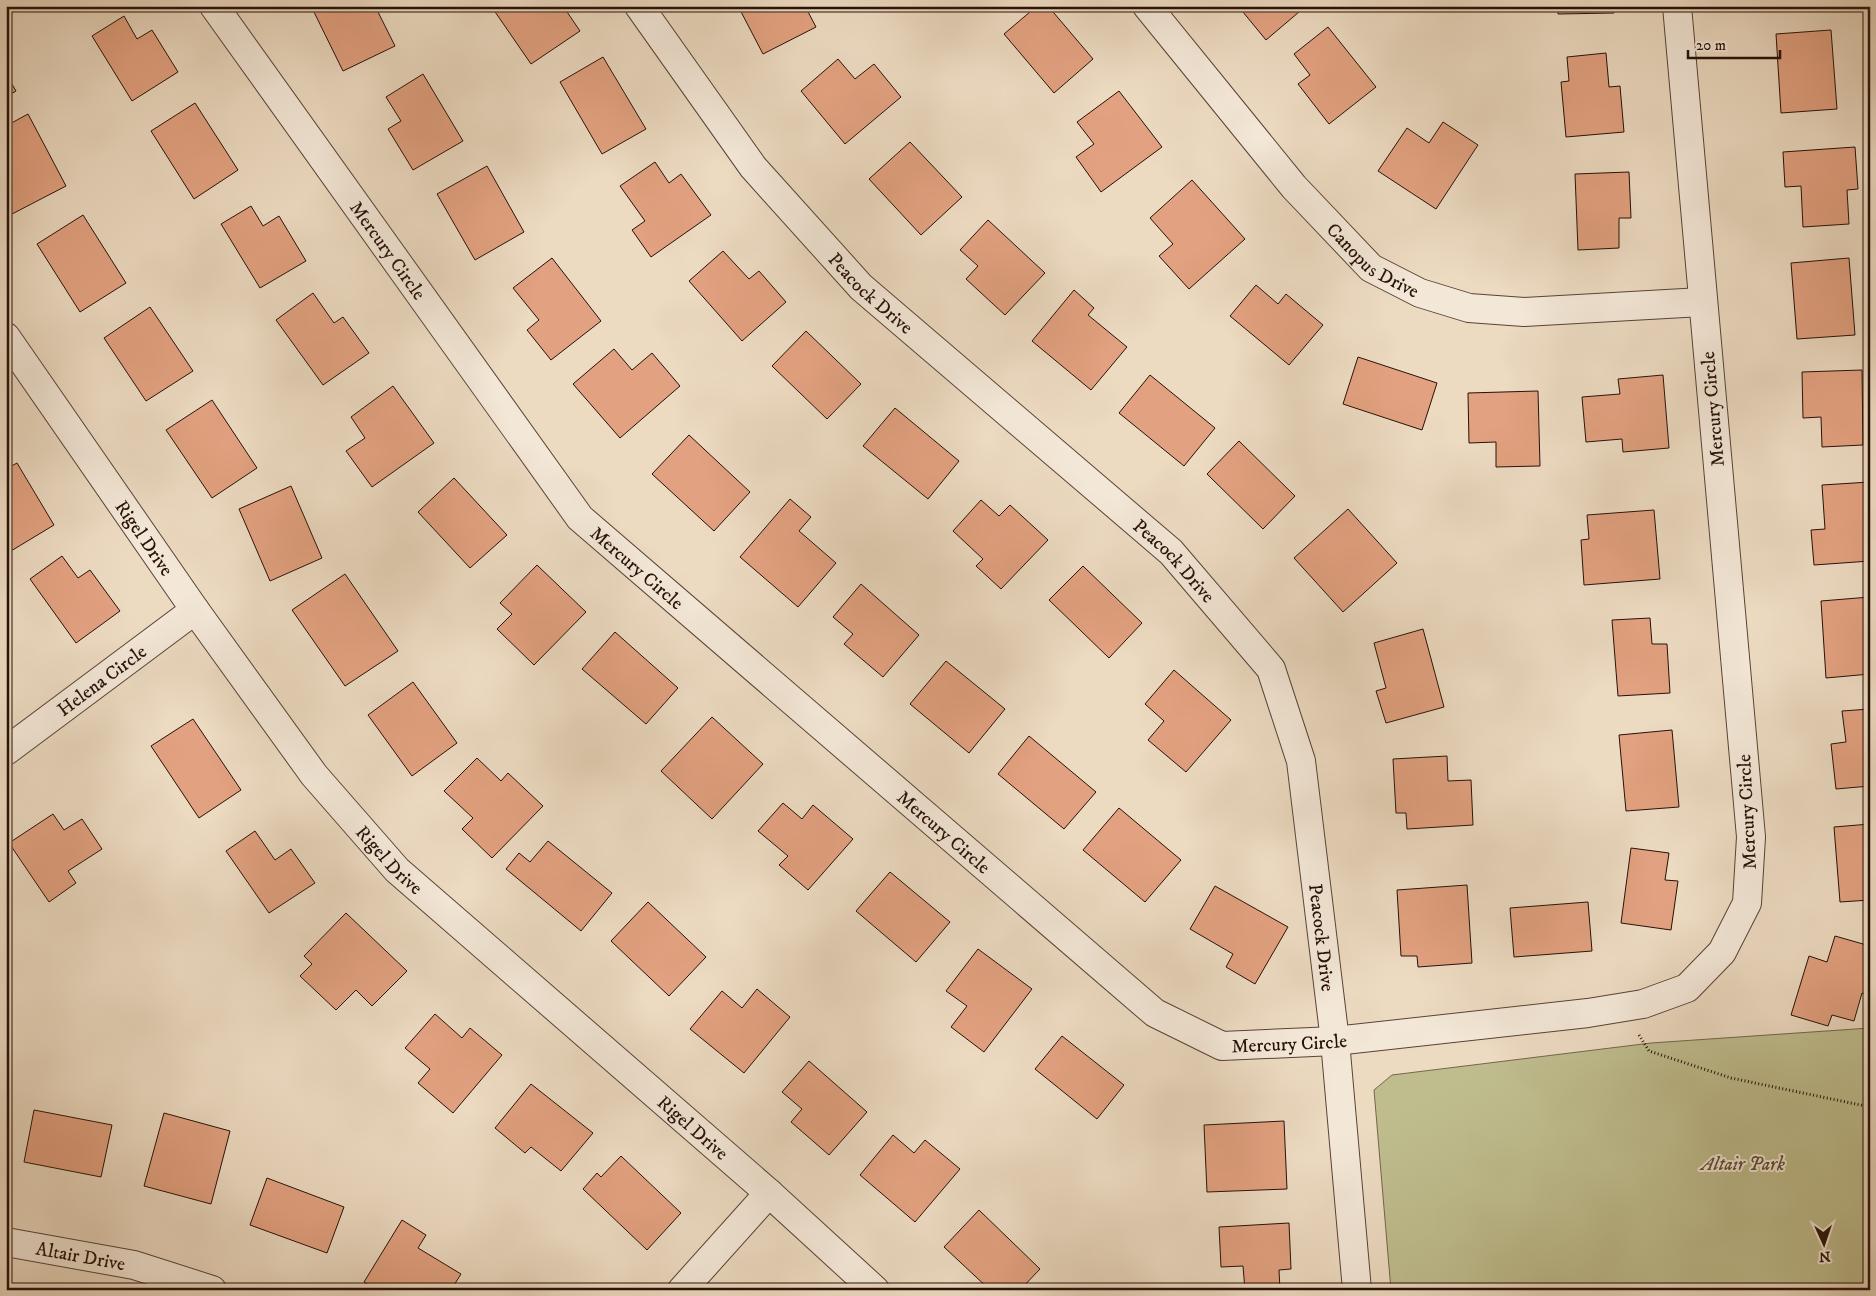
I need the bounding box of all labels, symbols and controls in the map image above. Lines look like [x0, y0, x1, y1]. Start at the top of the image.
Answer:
scale bar [1688, 28, 1781, 60]
text: 20 m [1696, 36, 1726, 55]
street label: Mercury Circle [344, 197, 430, 305]
street label: Canopus Drive [1321, 219, 1423, 304]
street label: Peacock Drive [823, 248, 917, 339]
street label: Mercury Circle [1697, 350, 1730, 467]
street label: Rigel Drive [109, 496, 178, 581]
street label: Peacock Drive [1128, 515, 1219, 608]
street label: Mercury Circle [585, 522, 688, 615]
street label: Helena Circle [53, 640, 151, 722]
street label: Mercury Circle [1733, 753, 1762, 870]
street label: Mercury Circle [892, 786, 995, 879]
street label: Rigel Drive [350, 821, 427, 900]
street label: Peacock Drive [1303, 883, 1339, 993]
street label: Mercury Circle [1231, 1030, 1348, 1059]
street label: Rigel Drive [652, 1091, 733, 1166]
park label: Altair Park [1699, 1153, 1785, 1176]
north arrow [1798, 1218, 1848, 1268]
street label: Altair Drive [34, 1238, 127, 1276]
text: N [1818, 1247, 1831, 1265]

